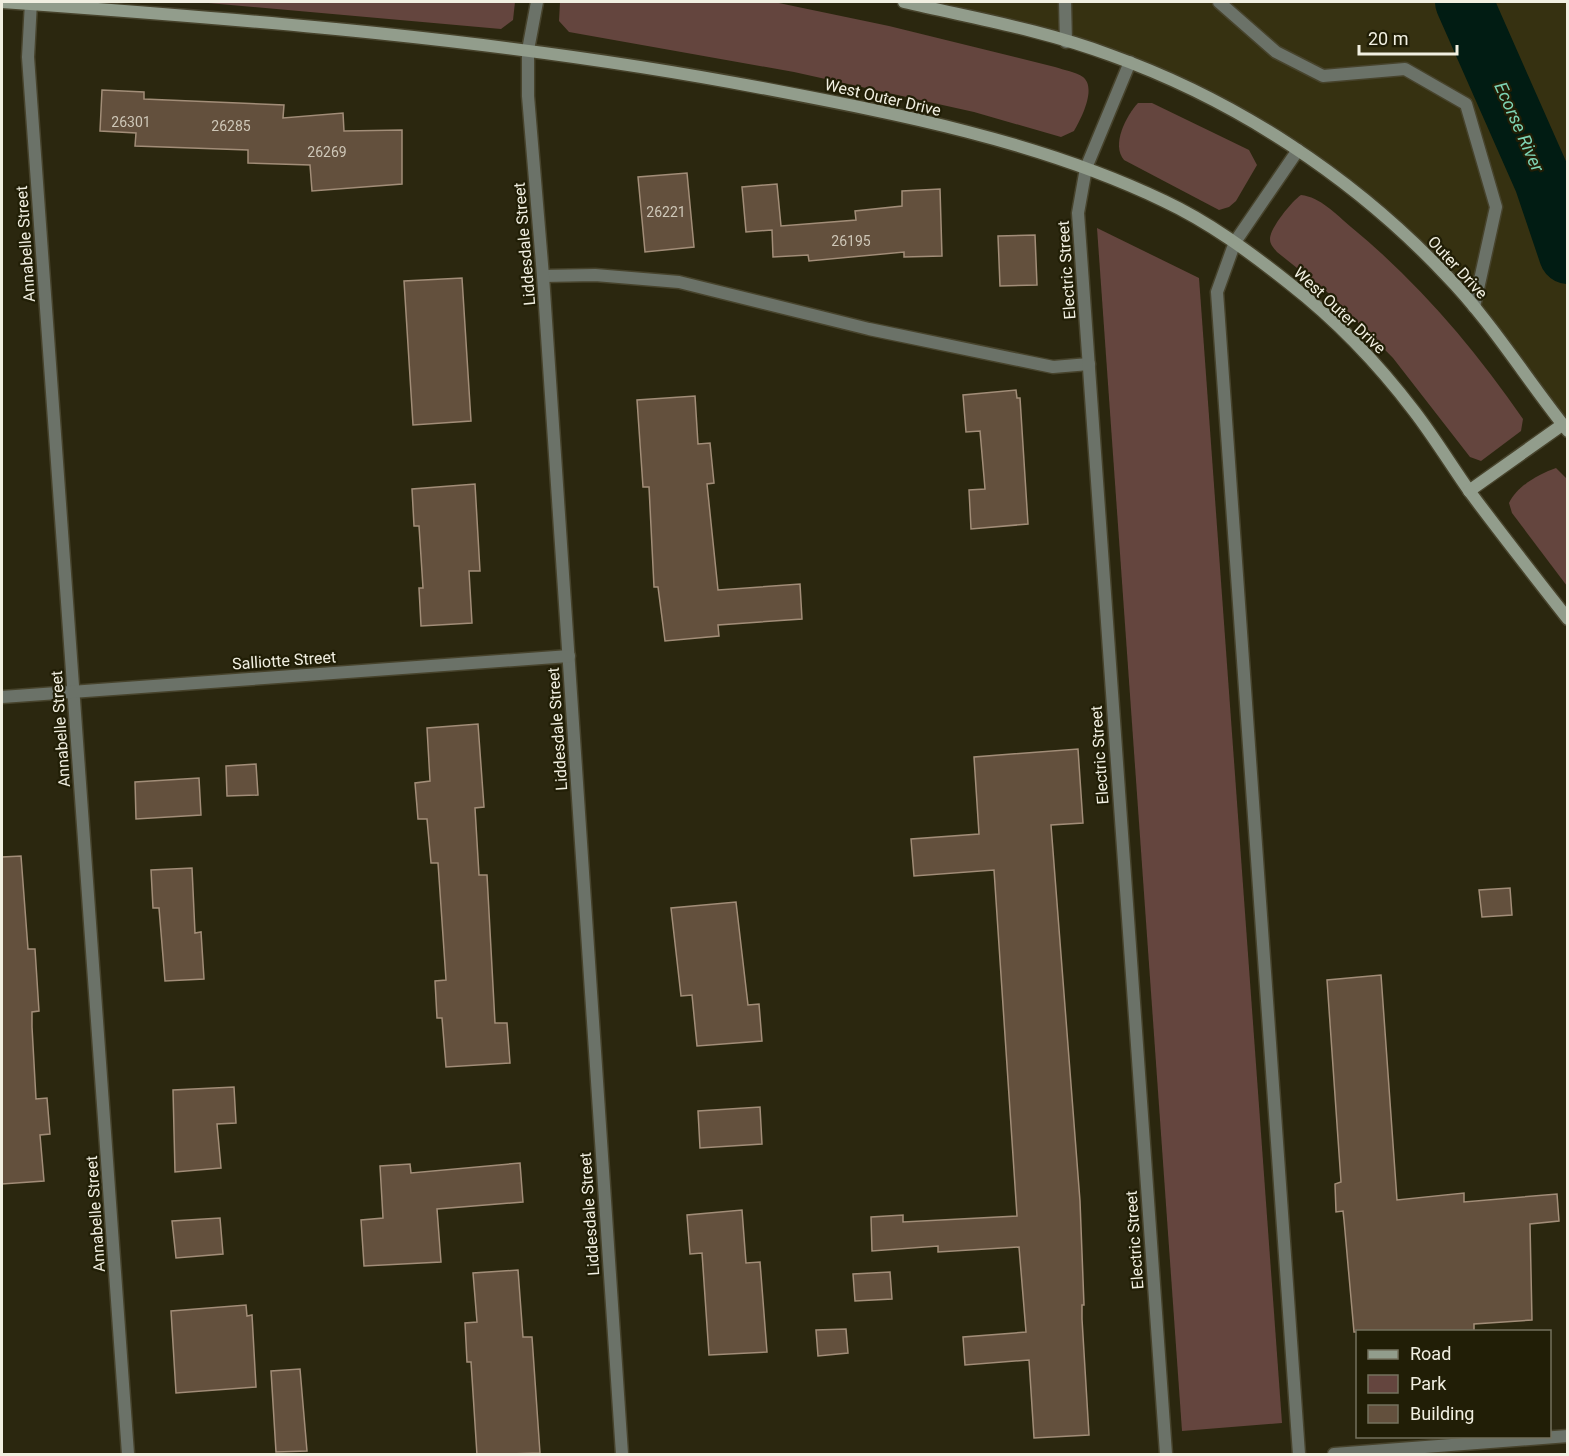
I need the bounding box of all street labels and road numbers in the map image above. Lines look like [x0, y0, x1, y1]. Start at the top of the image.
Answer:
street label: West Outer Drive [823, 75, 943, 120]
street label: Liddesdale Street [510, 182, 539, 306]
street label: Annabelle Street [12, 185, 39, 303]
street label: Electric Street [1054, 220, 1079, 320]
street label: Outer Drive [1424, 232, 1491, 303]
street label: West Outer Drive [1290, 263, 1390, 358]
street label: Salliotte Street [231, 647, 337, 674]
street label: Liddesdale Street [544, 667, 571, 791]
street label: Annabelle Street [47, 670, 74, 788]
street label: Electric Street [1087, 705, 1112, 805]
street label: Liddesdale Street [576, 1152, 603, 1276]
street label: Annabelle Street [82, 1155, 109, 1273]
street label: Electric Street [1122, 1190, 1147, 1290]

